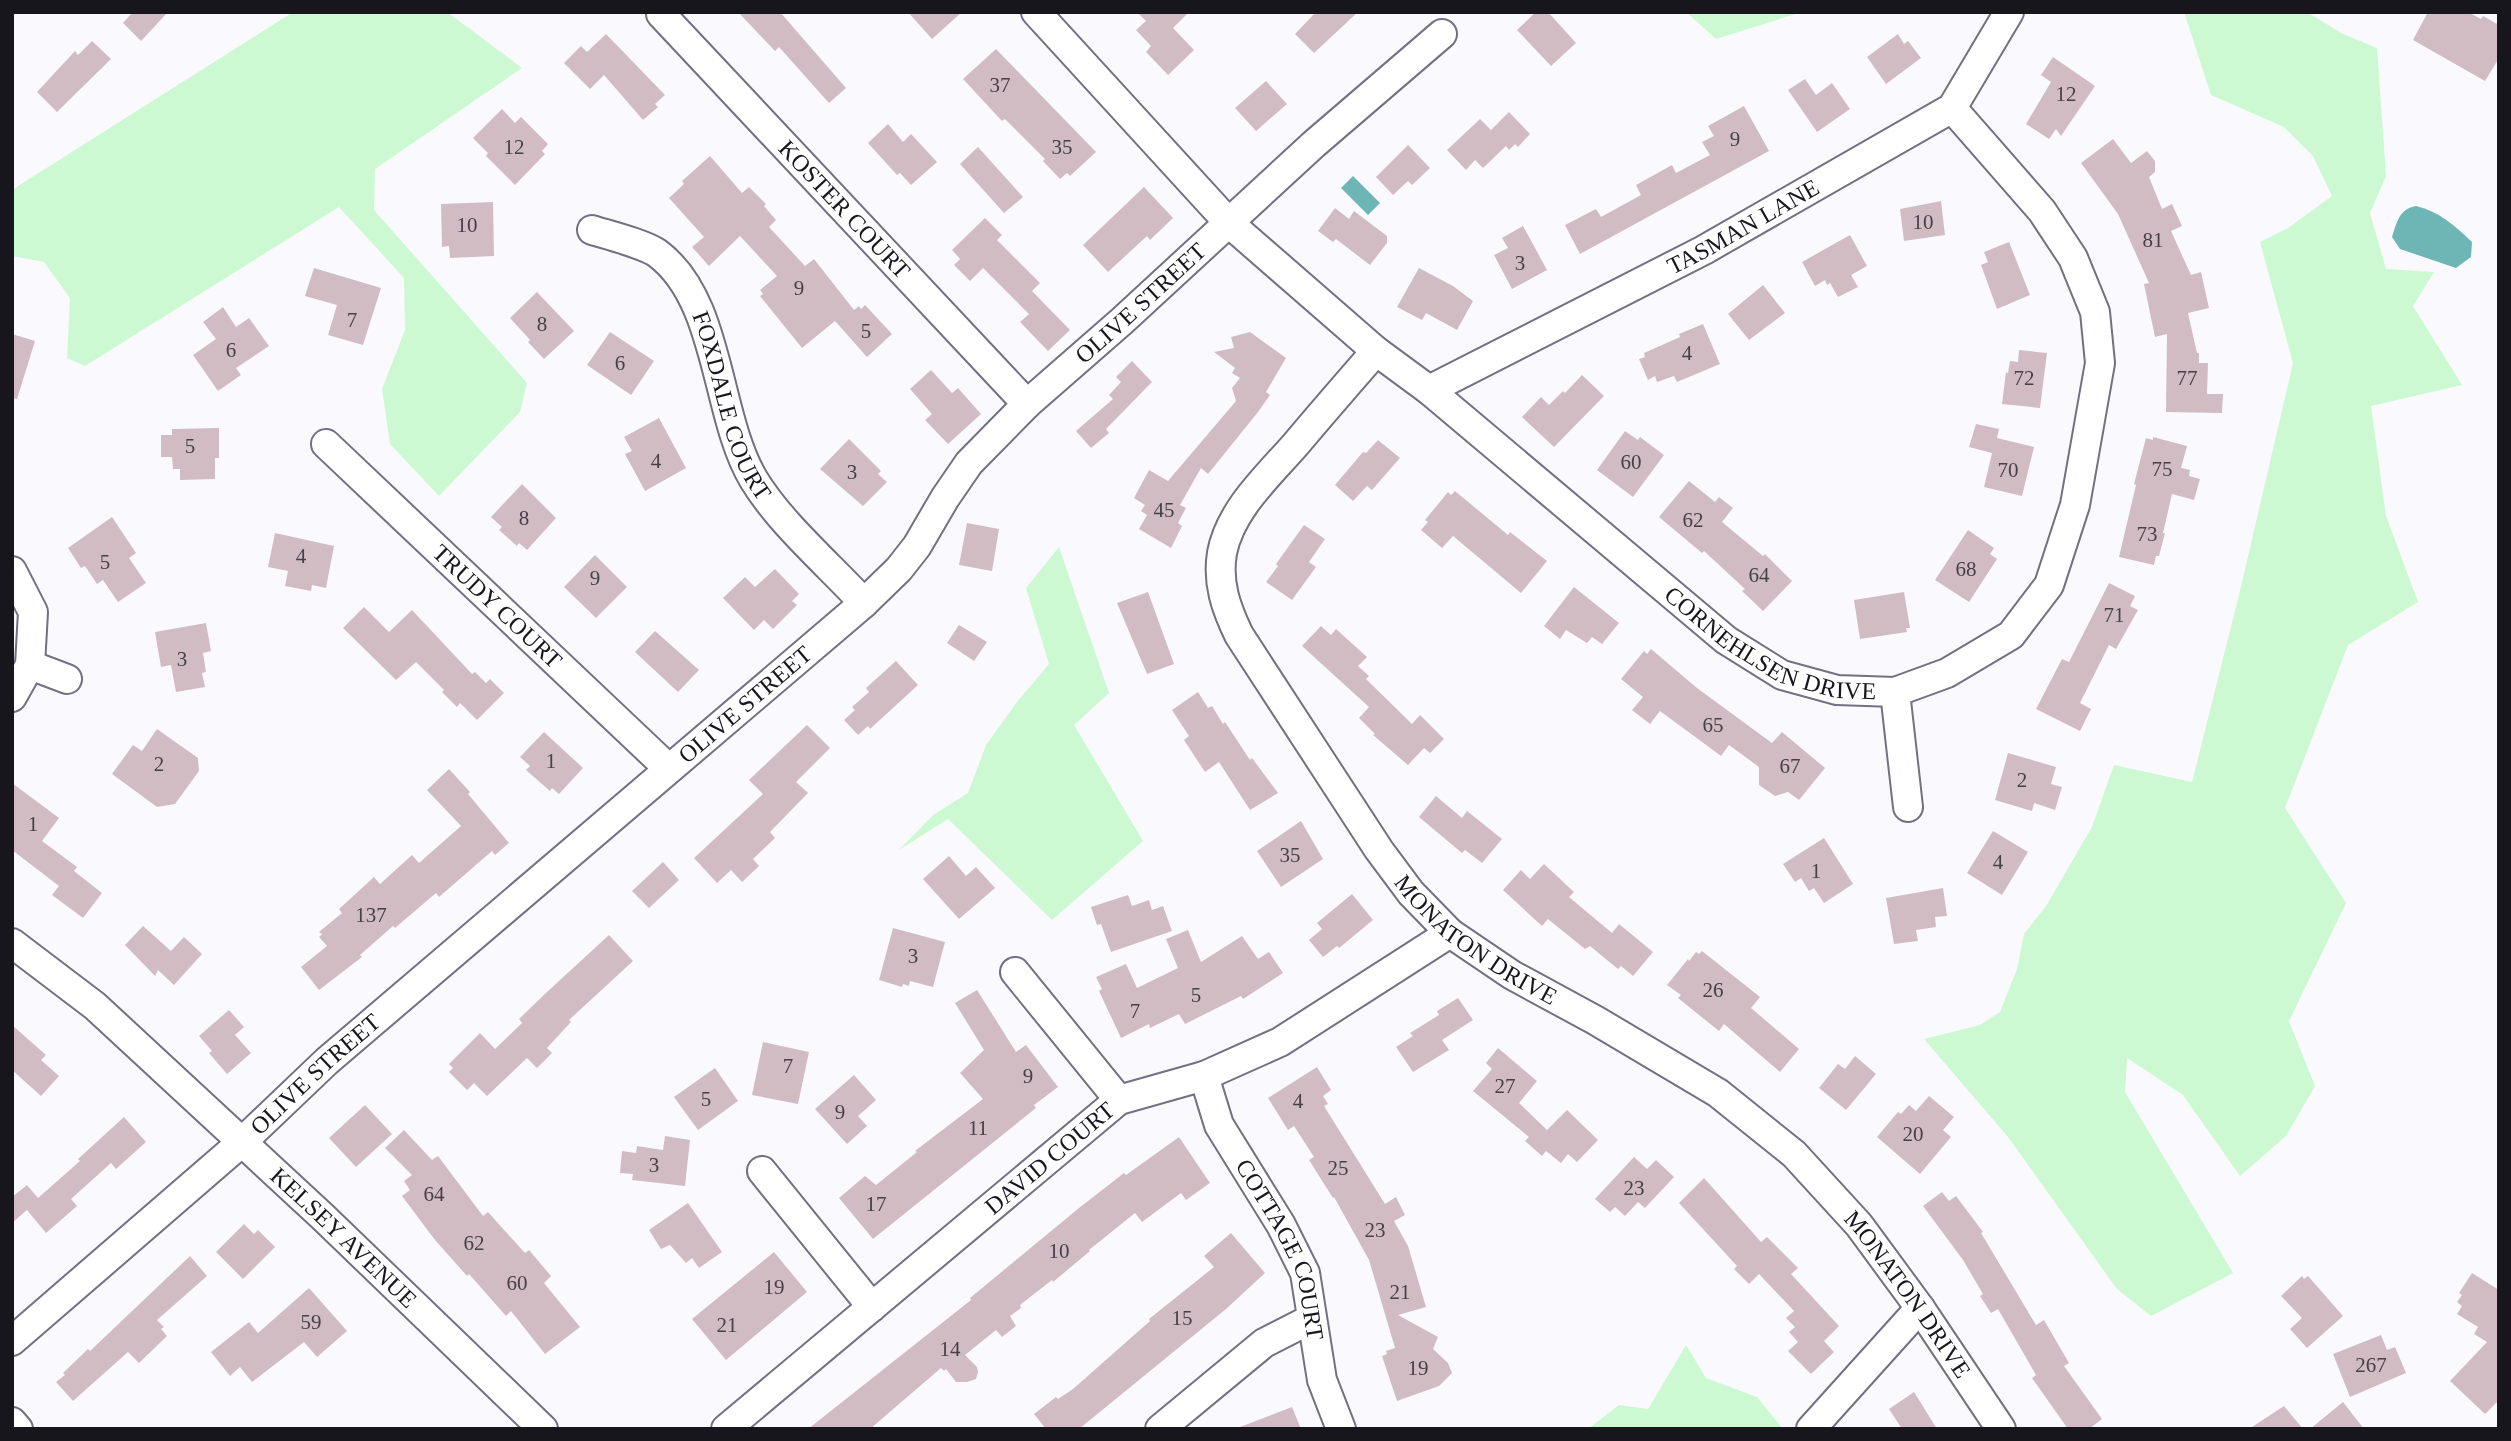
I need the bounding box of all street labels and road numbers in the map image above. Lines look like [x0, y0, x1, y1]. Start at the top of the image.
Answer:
street label: KOSTER COURT [774, 135, 915, 284]
street label: TASMAN LANE [1663, 174, 1823, 279]
street label: OLIVE STREET [1070, 237, 1211, 368]
street label: FOXDALE COURT [687, 308, 777, 505]
street label: TRUDY COURT [427, 539, 567, 674]
street label: CORNEHLSEN DRIVE [1660, 581, 1877, 704]
street label: OLIVE STREET [673, 640, 817, 768]
street label: MONATON DRIVE [1389, 870, 1561, 1010]
street label: OLIVE STREET [245, 1008, 386, 1140]
street label: DAVID COURT [980, 1097, 1120, 1220]
street label: COTTAGE COURT [1230, 1154, 1328, 1342]
street label: KELSEY AVENUE [265, 1162, 422, 1313]
street label: MONATON DRIVE [1839, 1205, 1976, 1383]

